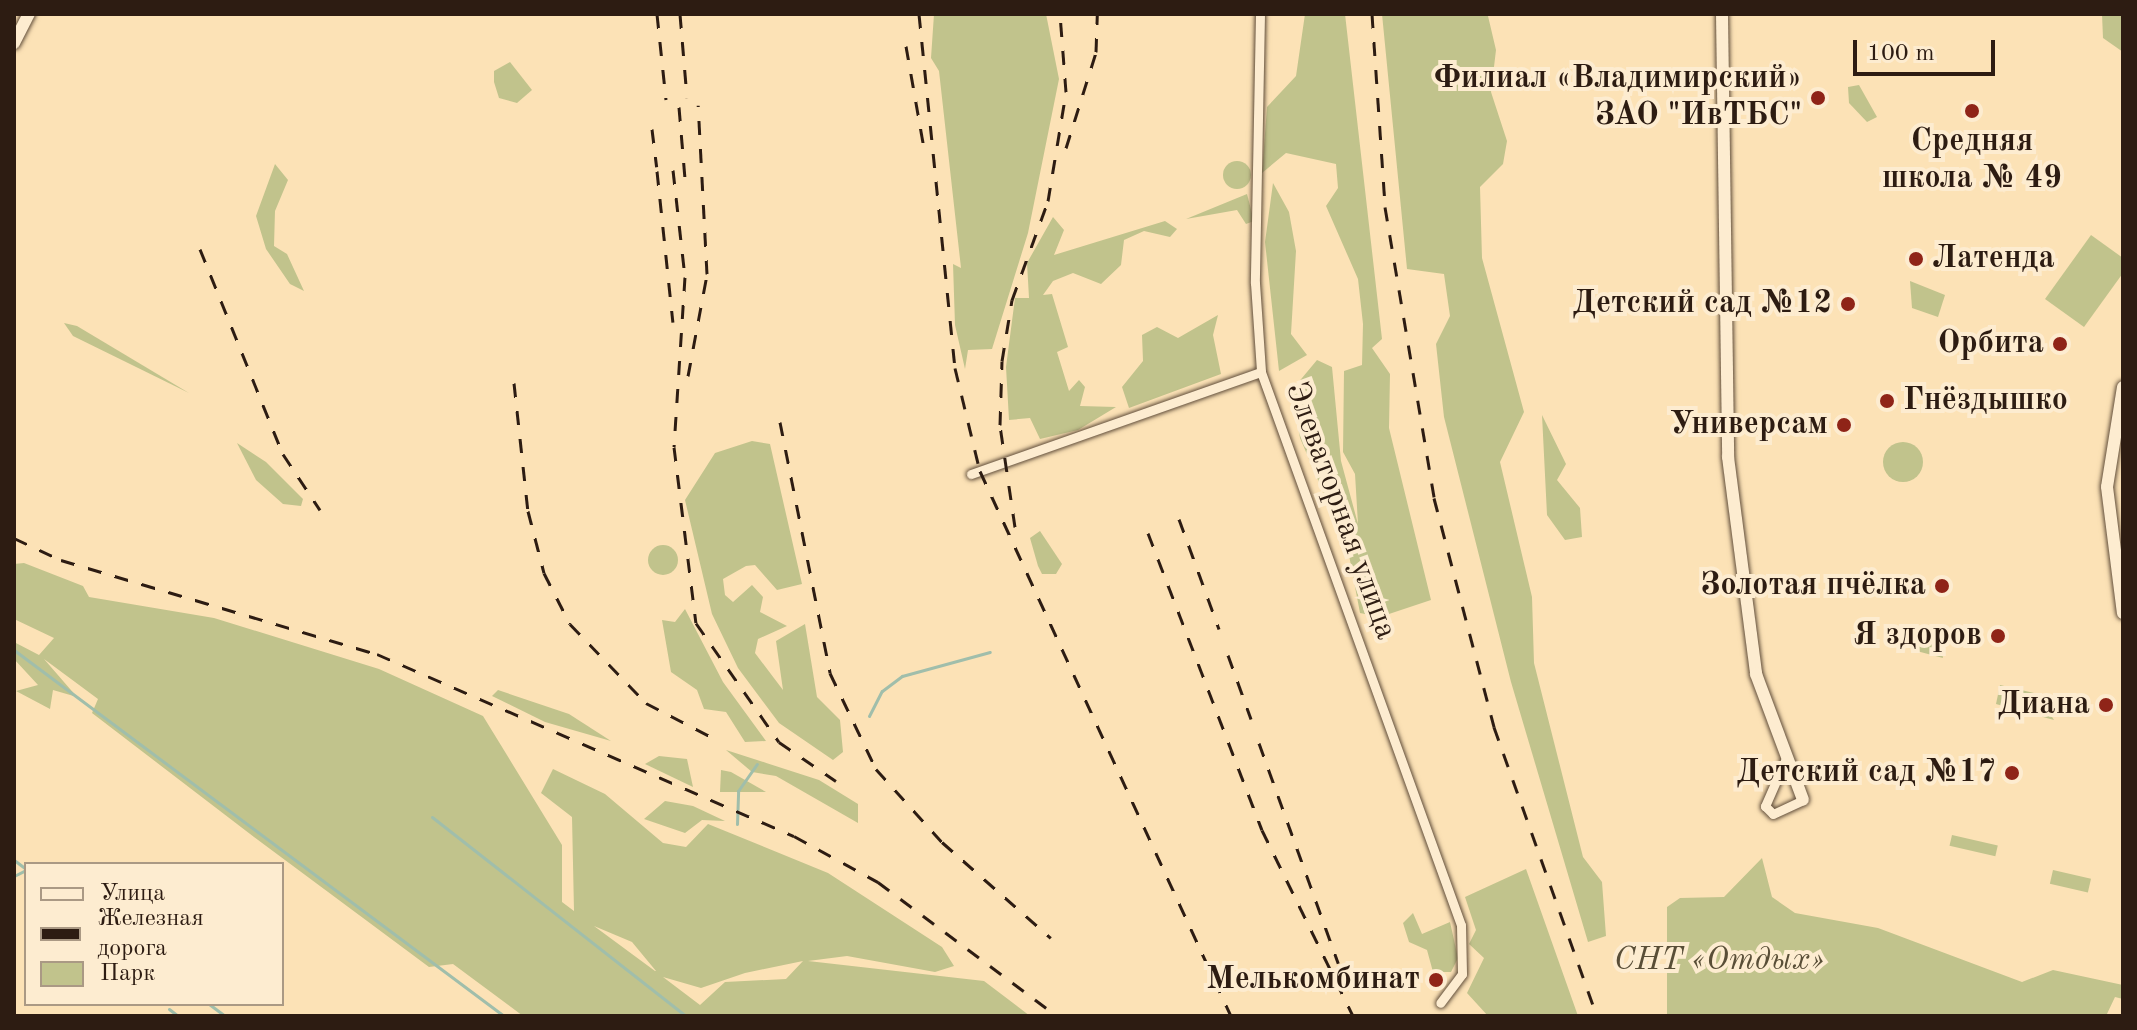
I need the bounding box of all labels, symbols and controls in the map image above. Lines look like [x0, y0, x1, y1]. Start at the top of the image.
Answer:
scale bar [1857, 24, 1999, 74]
text: 100 m [1867, 42, 1935, 66]
place label: Филиал «Владимирский» ЗАО "ИвТБС" [1434, 61, 1802, 136]
marker: Филиал «Владимирский» ЗАО "ИвТБС" [1809, 89, 1827, 107]
marker: Средняя школа № 49 [1963, 102, 1981, 120]
place label: Средняя школа № 49 [1882, 124, 2062, 199]
place label: Латенда [1932, 240, 2055, 278]
marker: Латенда [1907, 250, 1925, 268]
place label: Детский сад №12 [1572, 285, 1832, 323]
marker: Детский сад №12 [1839, 295, 1857, 313]
place label: Орбита [1938, 325, 2044, 363]
marker: Орбита [2051, 335, 2069, 353]
street label: Элеваторная улица [1276, 377, 1404, 645]
place label: Гнёздышко [1903, 382, 2068, 420]
marker: Гнёздышко [1878, 392, 1896, 410]
place label: Универсам [1669, 406, 1828, 444]
marker: Универсам [1835, 416, 1853, 434]
place label: Золотая пчёлка [1700, 567, 1926, 605]
marker: Золотая пчёлка [1933, 577, 1951, 595]
place label: Я здоров [1853, 617, 1982, 655]
marker: Я здоров [1989, 627, 2007, 645]
place label: Диана [1997, 686, 2090, 724]
marker: Диана [2097, 696, 2115, 714]
place label: Детский сад №17 [1736, 754, 1996, 792]
marker: Детский сад №17 [2003, 764, 2021, 782]
legend [24, 862, 284, 1006]
text: Улица [100, 882, 165, 906]
text: Железная дорога [97, 907, 204, 961]
park label: СНТ «Отдых» [1614, 942, 1824, 980]
place label: Мелькомбинат [1206, 961, 1420, 999]
text: Парк [100, 962, 155, 986]
marker: Мелькомбинат [1427, 971, 1445, 989]

